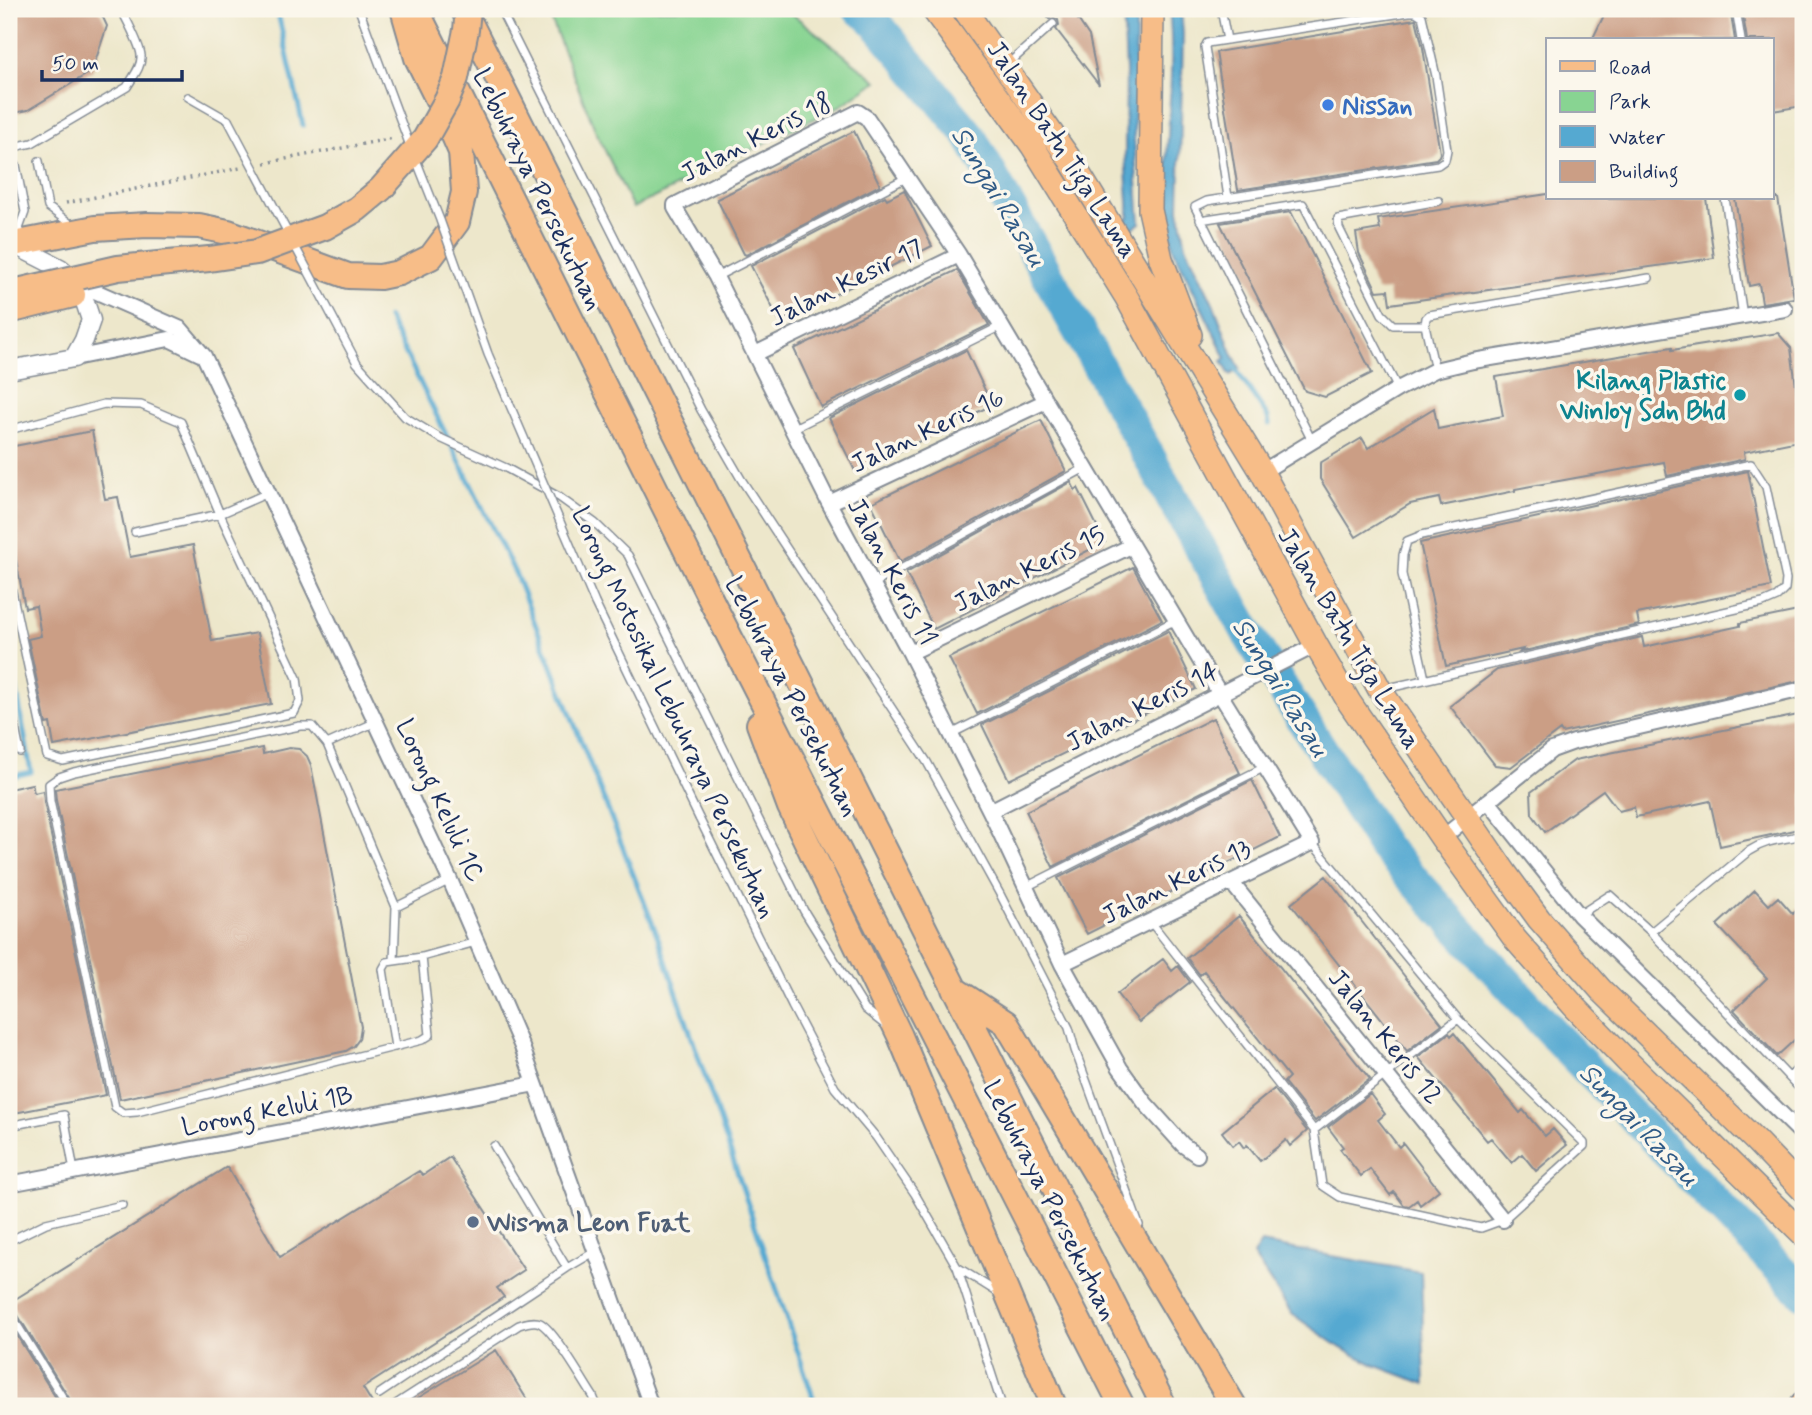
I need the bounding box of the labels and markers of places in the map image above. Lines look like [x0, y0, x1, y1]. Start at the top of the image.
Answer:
place label: Nissan [1342, 90, 1413, 124]
marker: Nissan [1320, 97, 1336, 113]
place label: Kilang Plastic Winloy Sdn Bhd [1559, 365, 1726, 429]
marker: Kilang Plastic Winloy Sdn Bhd [1732, 387, 1748, 403]
place label: Wisma Leon Fuat [486, 1207, 691, 1241]
marker: Wisma Leon Fuat [465, 1214, 481, 1230]

